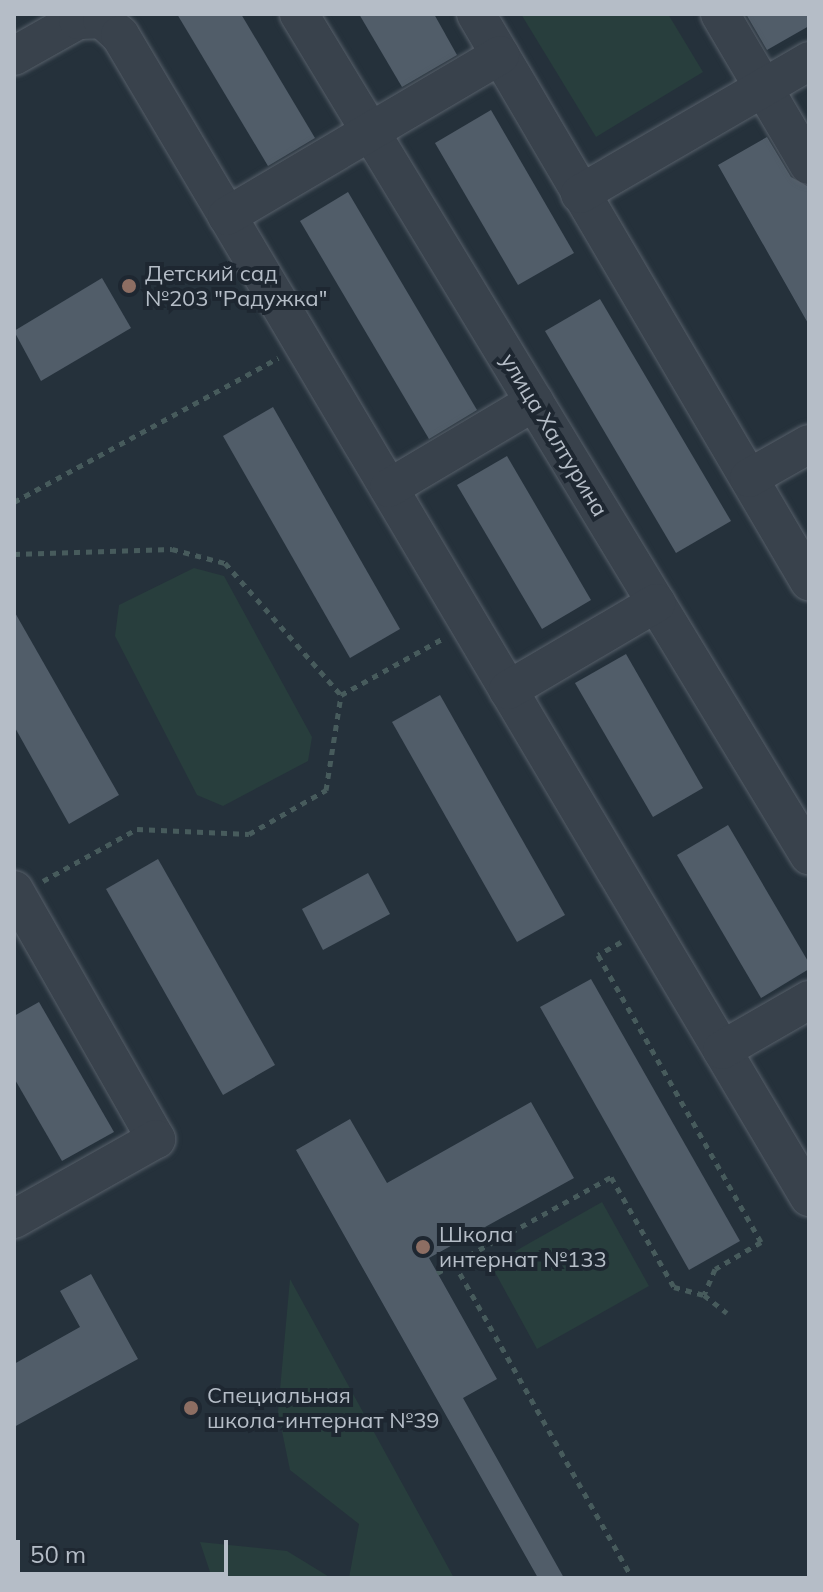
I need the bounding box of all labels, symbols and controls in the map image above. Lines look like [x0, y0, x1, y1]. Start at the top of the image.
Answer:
place label: Детский сад №203 "Радужка" [145, 260, 327, 312]
marker: Детский сад №203 "Радужка" [120, 277, 138, 295]
street label: улица Халтурина [495, 349, 613, 521]
place label: Школа интернат №133 [439, 1221, 607, 1272]
marker: Школа интернат №133 [414, 1238, 432, 1256]
place label: Специальная школа-интернат №39 [207, 1382, 440, 1434]
marker: Специальная школа-интернат №39 [182, 1399, 200, 1417]
scale bar [20, 1524, 232, 1574]
text: 50 m [30, 1539, 86, 1569]

